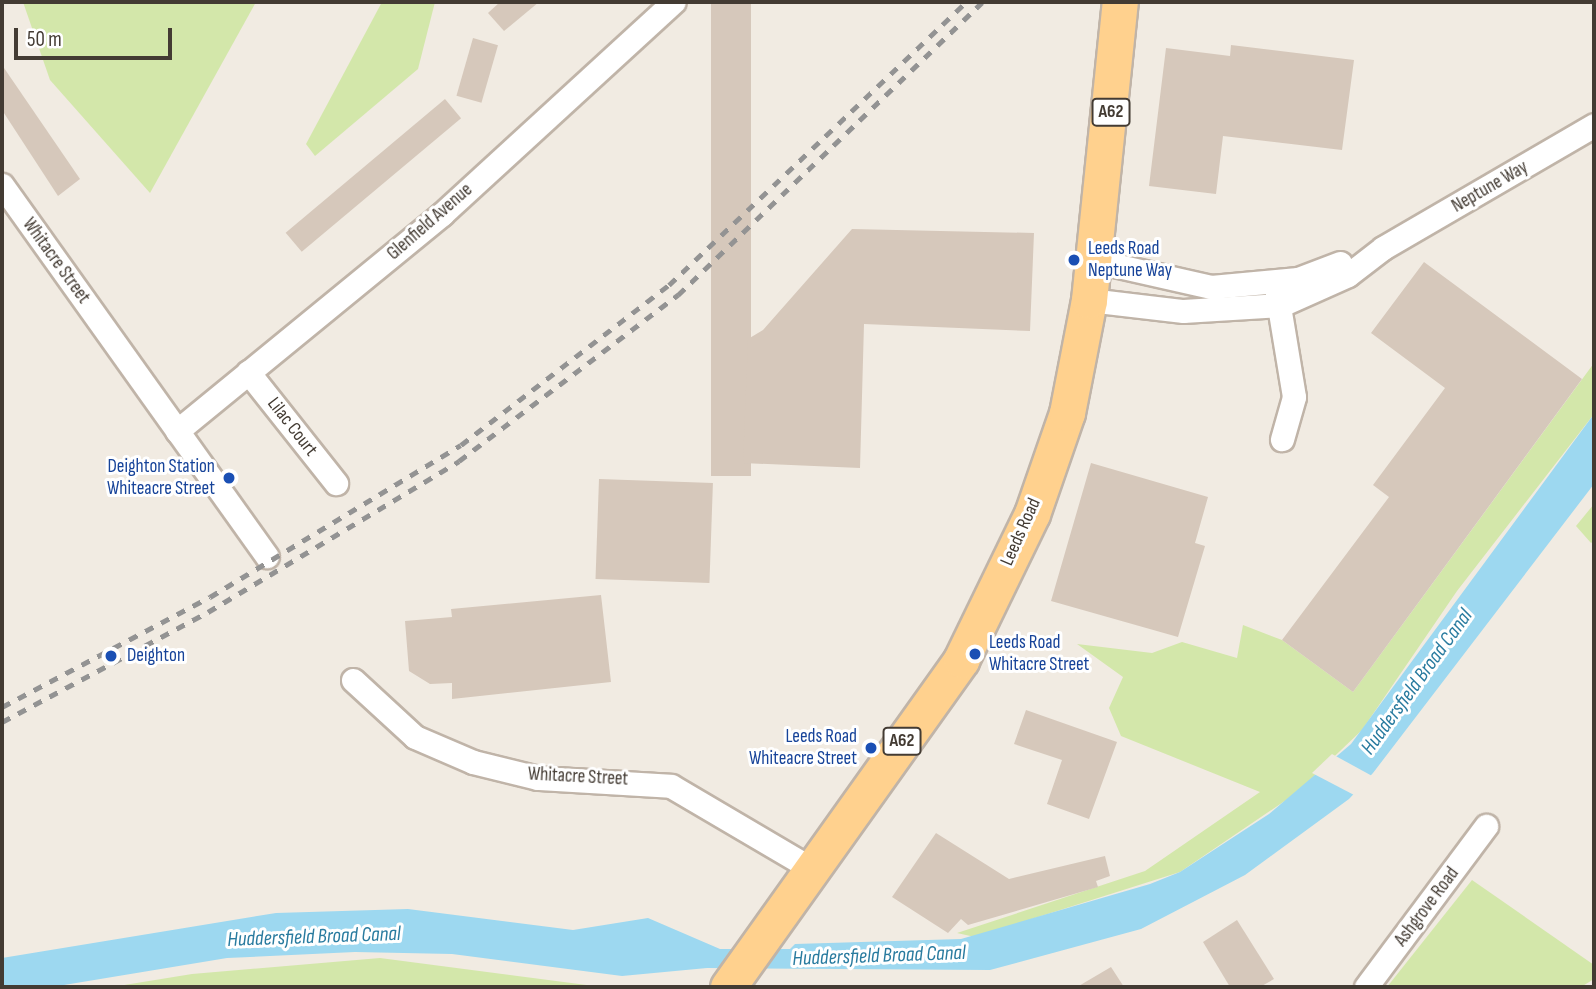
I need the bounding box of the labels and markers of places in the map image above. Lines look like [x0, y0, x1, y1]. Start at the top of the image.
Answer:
place label: Leeds Road Neptune Way [1088, 238, 1172, 282]
marker: Leeds Road Neptune Way [1066, 252, 1082, 268]
place label: Deighton Station Whiteacre Street [107, 456, 215, 500]
marker: Deighton Station Whiteacre Street [221, 470, 237, 486]
place label: Leeds Road Whitacre Street [989, 632, 1089, 676]
place label: Deighton [127, 645, 185, 667]
marker: Deighton [101, 646, 121, 666]
marker: Leeds Road Whitacre Street [967, 646, 983, 662]
place label: Leeds Road Whiteacre Street [749, 726, 857, 770]
marker: Leeds Road Whiteacre Street [863, 740, 879, 756]

